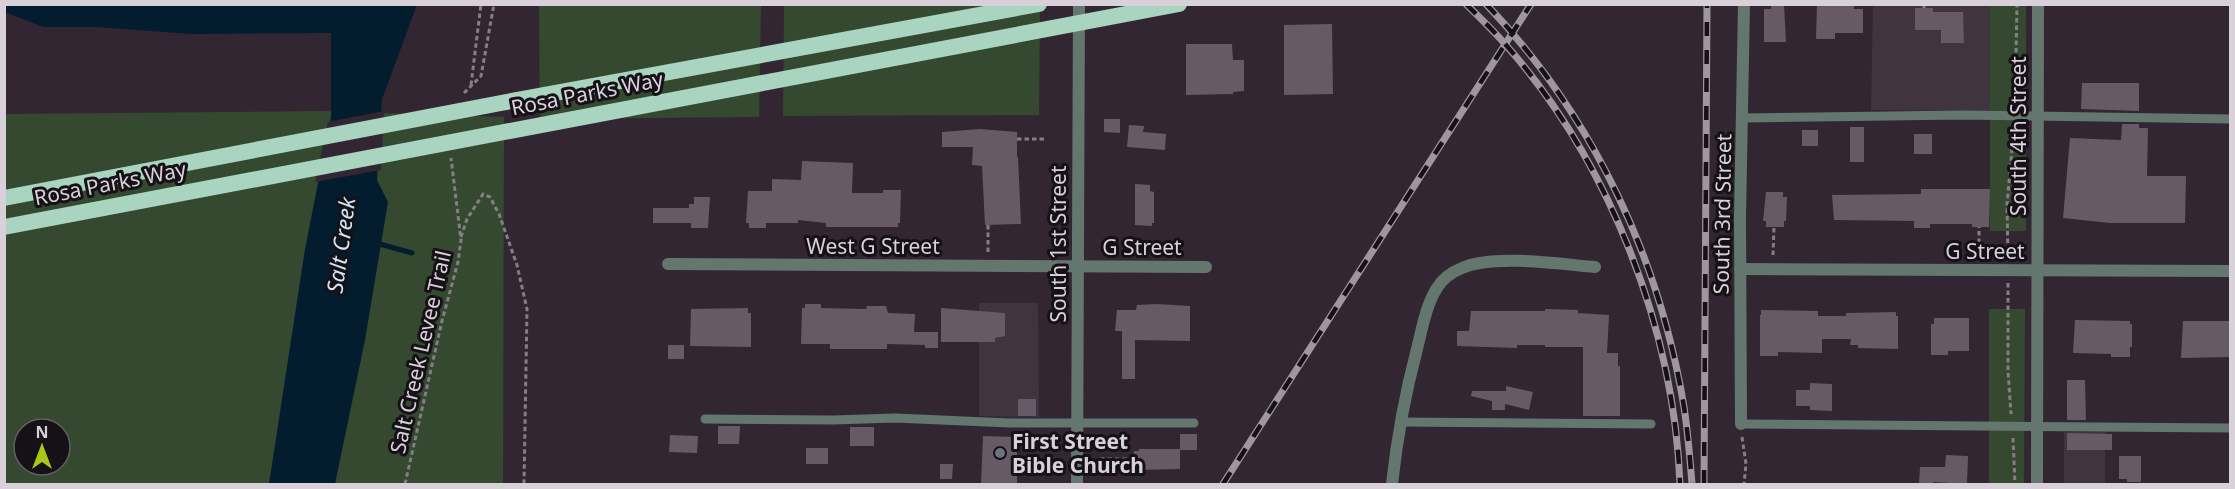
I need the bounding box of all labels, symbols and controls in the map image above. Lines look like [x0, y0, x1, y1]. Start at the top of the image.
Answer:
street label: South 4th Street [2004, 56, 2032, 216]
street label: Rosa Parks Way [508, 64, 666, 121]
street label: South 3rd Street [1707, 133, 1737, 294]
street label: Rosa Parks Way [31, 154, 189, 211]
street label: South 1st Street [1044, 165, 1072, 322]
water label: Salt Creek [318, 194, 362, 295]
street label: West G Street [806, 232, 940, 260]
street label: G Street [1102, 233, 1182, 261]
street label: G Street [1945, 237, 2025, 265]
street label: Salt Creek Levee Trail [383, 248, 457, 456]
north arrow [12, 417, 72, 477]
text: N [35, 421, 49, 443]
place label: First Street Bible Church [1012, 427, 1144, 479]
marker: First Street Bible Church [993, 446, 1007, 460]

